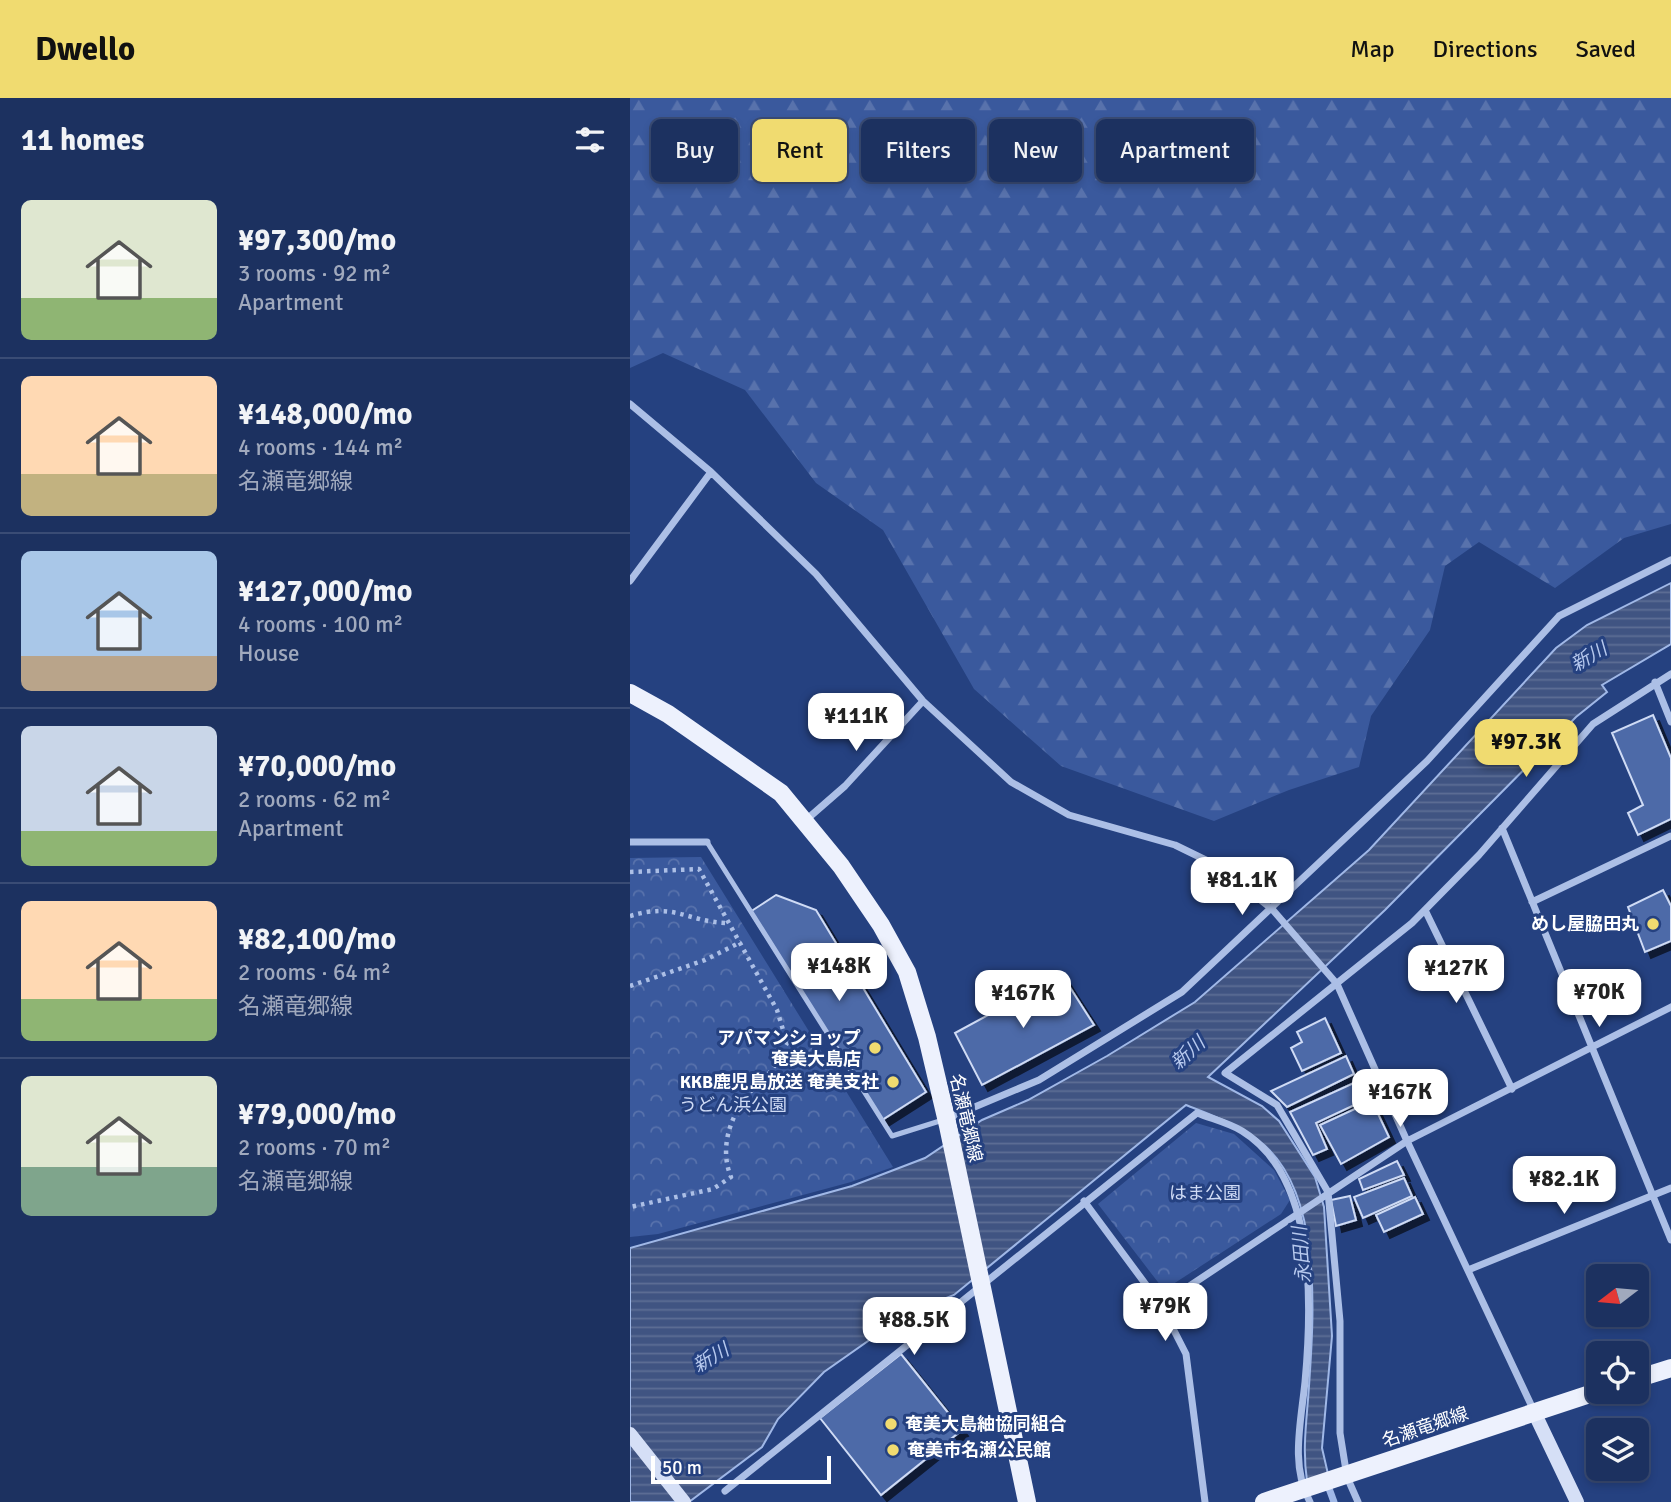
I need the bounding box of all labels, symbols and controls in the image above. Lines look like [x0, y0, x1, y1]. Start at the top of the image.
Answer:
text: Dwello [35, 29, 135, 70]
text: Map [1350, 34, 1395, 64]
text: Directions [1433, 34, 1538, 64]
text: Saved [1576, 34, 1636, 64]
chip: Buy [651, 119, 738, 182]
chip: Rent [752, 119, 847, 182]
chip: Filters [861, 119, 975, 182]
chip: New [989, 119, 1082, 182]
chip: Apartment [1096, 119, 1254, 182]
icon: filters [571, 121, 609, 159]
text: 11 homes [21, 122, 144, 159]
text: ¥97,300/mo [238, 222, 396, 259]
icon: home [77, 228, 161, 312]
text: 3 rooms · 92 m² [238, 259, 391, 288]
text: Apartment [238, 288, 343, 317]
text: ¥148,000/mo [238, 396, 412, 433]
icon: home [77, 404, 161, 488]
text: 4 rooms · 144 m² [238, 433, 403, 462]
text: 名瀬竜郷線 [238, 467, 353, 496]
text: ¥127,000/mo [238, 573, 412, 610]
icon: home [77, 579, 161, 663]
text: 4 rooms · 100 m² [238, 610, 403, 639]
water label: 新川 [1567, 636, 1613, 677]
text: House [238, 639, 300, 668]
pin: ¥111K [807, 694, 905, 753]
text: ¥111K [824, 701, 888, 730]
pin: ¥97.3K [1469, 720, 1583, 779]
text: ¥97.3K [1491, 727, 1561, 756]
text: ¥70,000/mo [238, 748, 396, 785]
icon: home [77, 754, 161, 838]
text: 2 rooms · 62 m² [238, 785, 391, 814]
text: Apartment [238, 814, 343, 843]
pin: ¥81.1K [1185, 858, 1299, 917]
text: ¥81.1K [1207, 865, 1277, 894]
place label: めし屋脇田丸 [1531, 913, 1639, 935]
marker: めし屋脇田丸 [1645, 916, 1661, 932]
text: ¥82,100/mo [238, 921, 396, 958]
icon: home [77, 929, 161, 1013]
pin: ¥148K [790, 944, 888, 1003]
pin: ¥127K [1407, 946, 1505, 1005]
text: ¥148K [807, 951, 871, 980]
text: ¥127K [1424, 953, 1488, 982]
text: 2 rooms · 64 m² [238, 958, 391, 987]
pin: ¥167K [974, 970, 1072, 1030]
pin: ¥70K [1558, 970, 1640, 1029]
text: ¥70K [1573, 977, 1625, 1006]
text: ¥167K [991, 978, 1055, 1007]
text: 名瀬竜郷線 [238, 992, 353, 1021]
place label: アパマンショップ 奄美大島店 [717, 1027, 861, 1070]
water label: 新川 [1166, 1030, 1212, 1075]
marker: アパマンショップ 奄美大島店 [867, 1040, 883, 1056]
pin: ¥167K [1351, 1070, 1449, 1129]
place label: KKB鹿児島放送 奄美支社 [680, 1071, 879, 1093]
street label: 名瀬竜郷線 [945, 1072, 987, 1164]
marker: KKB鹿児島放送 奄美支社 [885, 1074, 901, 1090]
text: ¥167K [1368, 1077, 1432, 1106]
park label: うどん浜公園 [679, 1094, 787, 1116]
text: ¥79,000/mo [238, 1096, 396, 1133]
icon: home [77, 1104, 161, 1188]
text: 2 rooms · 70 m² [238, 1133, 391, 1162]
pin: ¥82.1K [1507, 1156, 1621, 1216]
text: ¥82.1K [1529, 1164, 1599, 1193]
text: 名瀬竜郷線 [238, 1167, 353, 1196]
park label: はま公園 [1169, 1182, 1241, 1204]
water label: 永田川 [1287, 1224, 1316, 1284]
north arrow [1586, 1264, 1648, 1326]
map controls [1586, 1264, 1649, 1481]
pin: ¥79K [1124, 1284, 1206, 1343]
text: ¥79K [1139, 1291, 1191, 1320]
pin: ¥88.5K [857, 1298, 971, 1357]
text: ¥88.5K [879, 1305, 949, 1334]
water label: 新川 [689, 1337, 735, 1378]
button: locate [1586, 1341, 1649, 1404]
street label: 名瀬竜郷線 [1379, 1402, 1471, 1452]
place label: 奄美大島紬協同組合 [905, 1413, 1067, 1435]
marker: 奄美大島紬協同組合 [883, 1416, 899, 1432]
button: layers [1586, 1418, 1649, 1481]
place label: 奄美市名瀬公民館 [907, 1439, 1051, 1461]
marker: 奄美市名瀬公民館 [885, 1442, 901, 1458]
scale bar [651, 1453, 831, 1485]
text: 50 m [662, 1456, 702, 1480]

